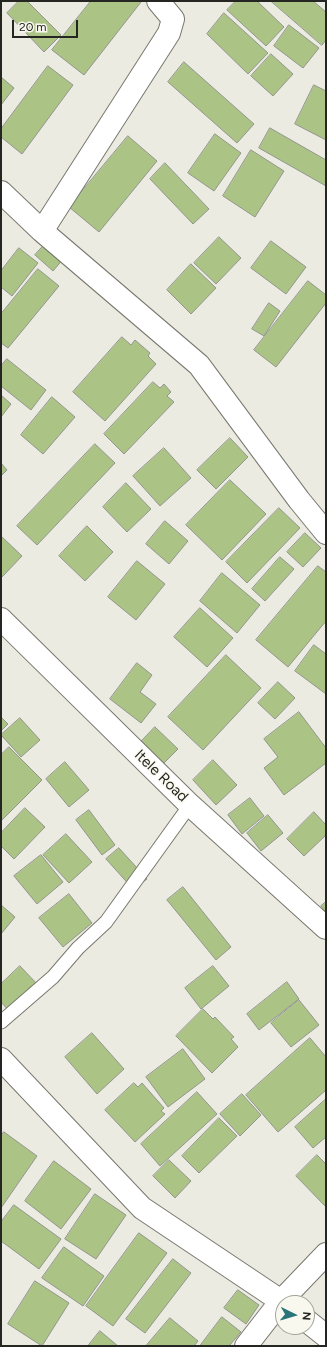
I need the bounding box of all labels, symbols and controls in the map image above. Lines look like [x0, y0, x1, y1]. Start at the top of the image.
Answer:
scale bar [14, 12, 80, 38]
text: 20 m [19, 20, 47, 34]
street label: Itele Road [130, 746, 192, 806]
north arrow [275, 1295, 315, 1335]
text: N [300, 1311, 313, 1321]

